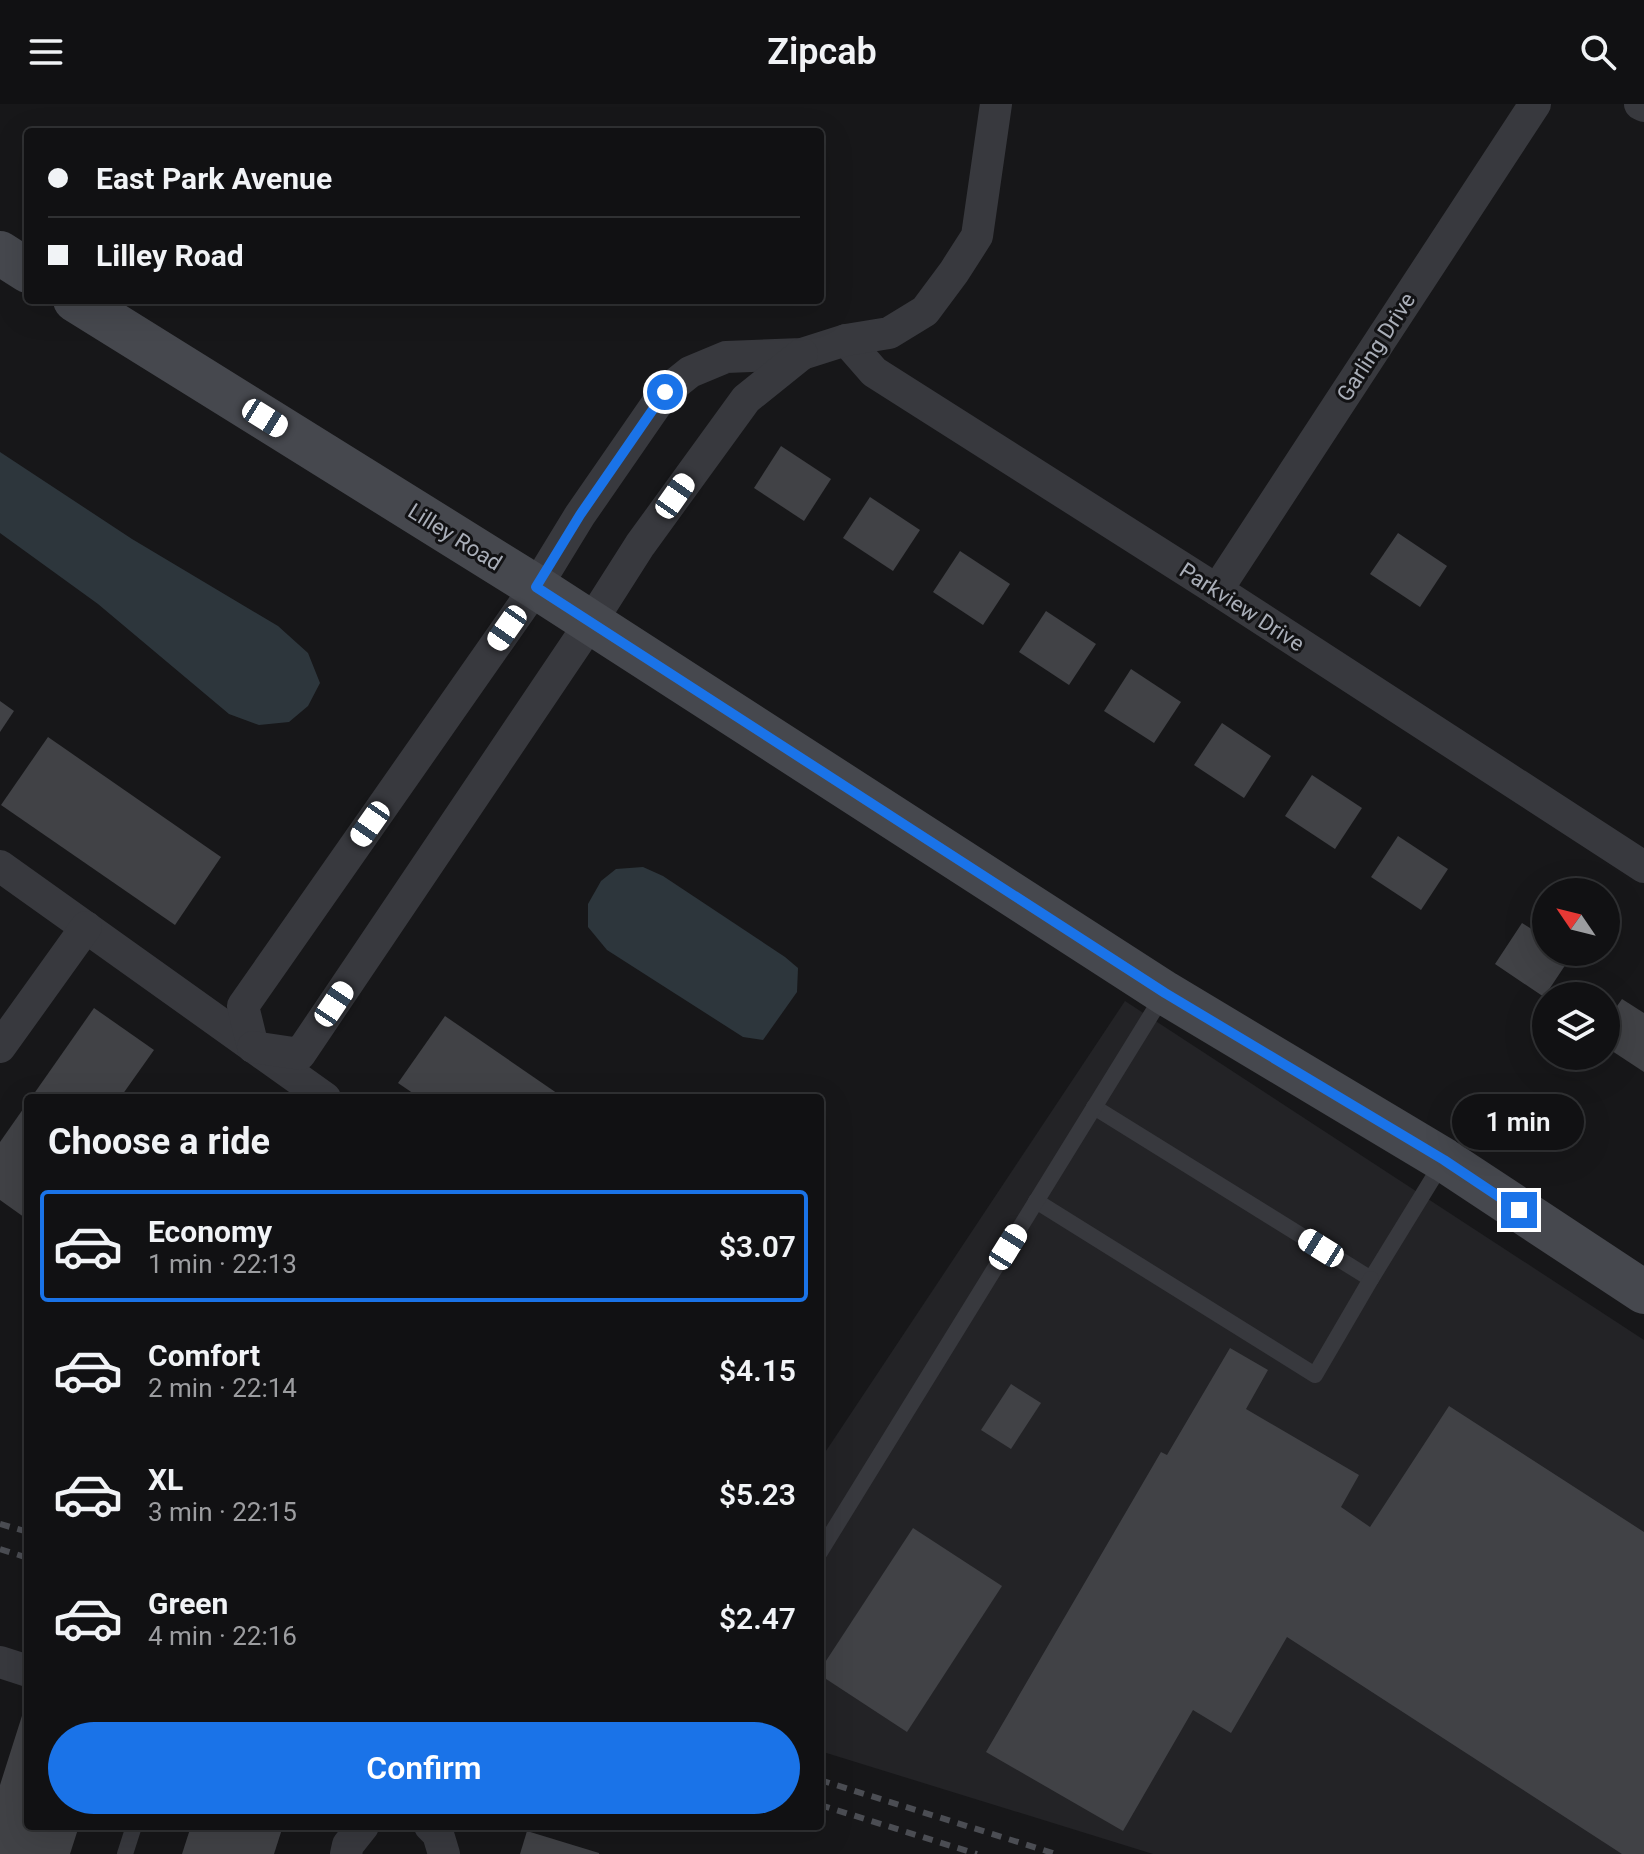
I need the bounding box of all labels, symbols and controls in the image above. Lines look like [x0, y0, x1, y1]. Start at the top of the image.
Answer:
icon: menu [24, 30, 68, 74]
icon: search [1576, 30, 1620, 74]
text: Zipcab [767, 31, 877, 73]
text: East Park Avenue [96, 161, 332, 196]
text: Lilley Road [96, 238, 244, 273]
street label: Garling Drive [1332, 288, 1420, 406]
route start [647, 374, 683, 410]
car [238, 395, 292, 441]
car [651, 469, 699, 523]
street label: Lilley Road [404, 498, 506, 576]
street label: Parkview Drive [1175, 557, 1309, 657]
car [483, 601, 531, 655]
car [346, 797, 394, 851]
north arrow [1532, 878, 1620, 966]
map controls [1532, 878, 1620, 1070]
car [311, 977, 357, 1031]
button: layers [1532, 982, 1620, 1070]
callout: 1 min [1453, 1094, 1585, 1150]
text: 1 min [1485, 1107, 1551, 1137]
text: Choose a ride [48, 1121, 270, 1163]
route end [1501, 1192, 1537, 1228]
icon: car [52, 1210, 124, 1282]
text: Economy [148, 1214, 272, 1249]
car [985, 1220, 1031, 1274]
car [1294, 1225, 1348, 1271]
text: $3.07 [719, 1229, 796, 1264]
text: 1 min · 22:13 [148, 1249, 297, 1279]
icon: car [52, 1334, 124, 1406]
text: Comfort [148, 1338, 260, 1373]
text: $4.15 [719, 1353, 796, 1388]
text: 2 min · 22:14 [148, 1373, 297, 1403]
icon: car [52, 1458, 124, 1530]
text: XL [148, 1462, 183, 1497]
text: $5.23 [719, 1477, 796, 1512]
text: 3 min · 22:15 [148, 1497, 297, 1527]
icon: car [52, 1582, 124, 1654]
text: Green [148, 1586, 228, 1621]
text: $2.47 [719, 1601, 796, 1636]
text: 4 min · 22:16 [148, 1621, 297, 1651]
button: Confirm [48, 1722, 800, 1814]

